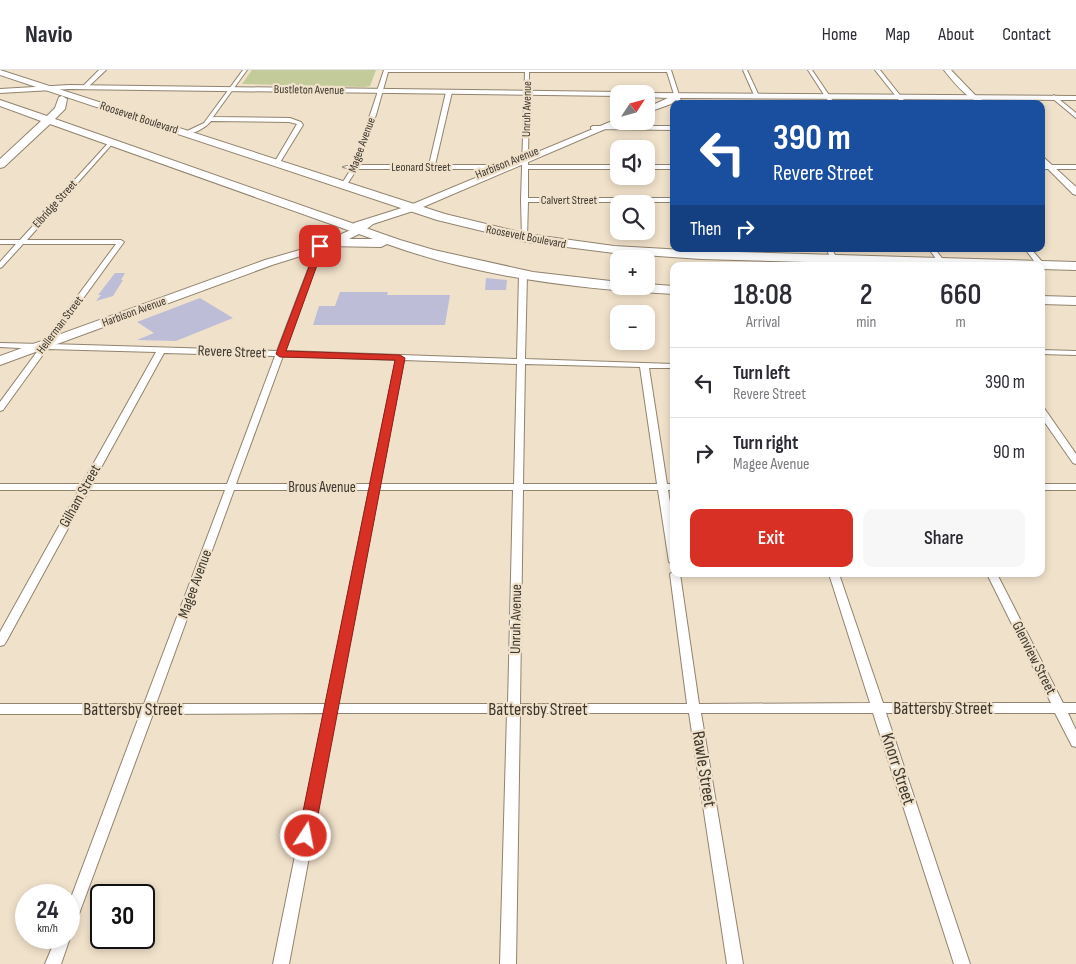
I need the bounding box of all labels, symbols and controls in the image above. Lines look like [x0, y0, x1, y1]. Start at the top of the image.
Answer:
text: Navio [25, 20, 73, 49]
text: Home [822, 24, 857, 45]
text: Map [885, 24, 910, 45]
text: About [938, 24, 974, 45]
text: Contact [1002, 24, 1051, 45]
street label: Unruh Avenue [519, 81, 535, 137]
street label: Bustleton Avenue [274, 82, 344, 98]
north arrow [610, 85, 655, 130]
map controls [610, 85, 655, 350]
street label: Roosevelt Boulevard [98, 98, 180, 138]
street label: Magee Avenue [345, 115, 379, 175]
text: 390 m [773, 117, 851, 160]
icon: left [690, 120, 755, 185]
button: sound [610, 140, 655, 185]
street label: Harbison Avenue [473, 143, 541, 183]
street label: Leonard Street [391, 160, 451, 175]
text: Revere Street [773, 160, 874, 187]
street label: Elbridge Street [29, 177, 81, 231]
street label: Calvert Street [541, 193, 597, 208]
button: search [610, 195, 655, 240]
icon: right [731, 215, 759, 243]
text: Then [690, 218, 721, 241]
street label: Roosevelt Boulevard [485, 222, 567, 252]
pin [299, 225, 341, 267]
icon: arrive [306, 232, 334, 260]
button: + [610, 250, 655, 295]
text: 18:08 [734, 277, 793, 313]
text: 2 [860, 277, 873, 313]
text: 660 [940, 277, 981, 313]
street label: Hellerman Street [33, 293, 87, 357]
street label: Harbison Avenue [100, 293, 168, 331]
button: − [610, 305, 655, 350]
text: Arrival [746, 313, 780, 332]
text: min [856, 313, 876, 332]
text: m [956, 313, 966, 332]
street label: Revere Street [197, 341, 267, 363]
text: Turn left [733, 362, 790, 385]
icon: left [690, 369, 718, 397]
text: 390 m [985, 371, 1025, 394]
text: Revere Street [733, 385, 806, 404]
text: Turn right [733, 432, 798, 455]
icon: right [690, 439, 718, 467]
text: 90 m [993, 441, 1025, 464]
text: Magee Avenue [733, 455, 810, 474]
street label: Gilham Street [55, 461, 105, 531]
street label: Brous Avenue [288, 478, 356, 497]
button: Exit [690, 509, 853, 567]
button: Share [863, 509, 1025, 567]
street label: Magee Avenue [174, 547, 216, 621]
street label: Unruh Avenue [506, 584, 526, 654]
street label: Glenview Street [1007, 618, 1061, 698]
street label: Battersby Street [893, 698, 993, 719]
street label: Battersby Street [83, 699, 183, 720]
street label: Battersby Street [488, 699, 588, 720]
street label: Rawle Street [688, 730, 720, 809]
street label: Knorr Street [877, 730, 920, 808]
position arrow [279, 809, 331, 861]
speed limit sign: 30 [90, 884, 155, 949]
text: 24 [36, 895, 59, 926]
text: km/h [37, 921, 58, 936]

